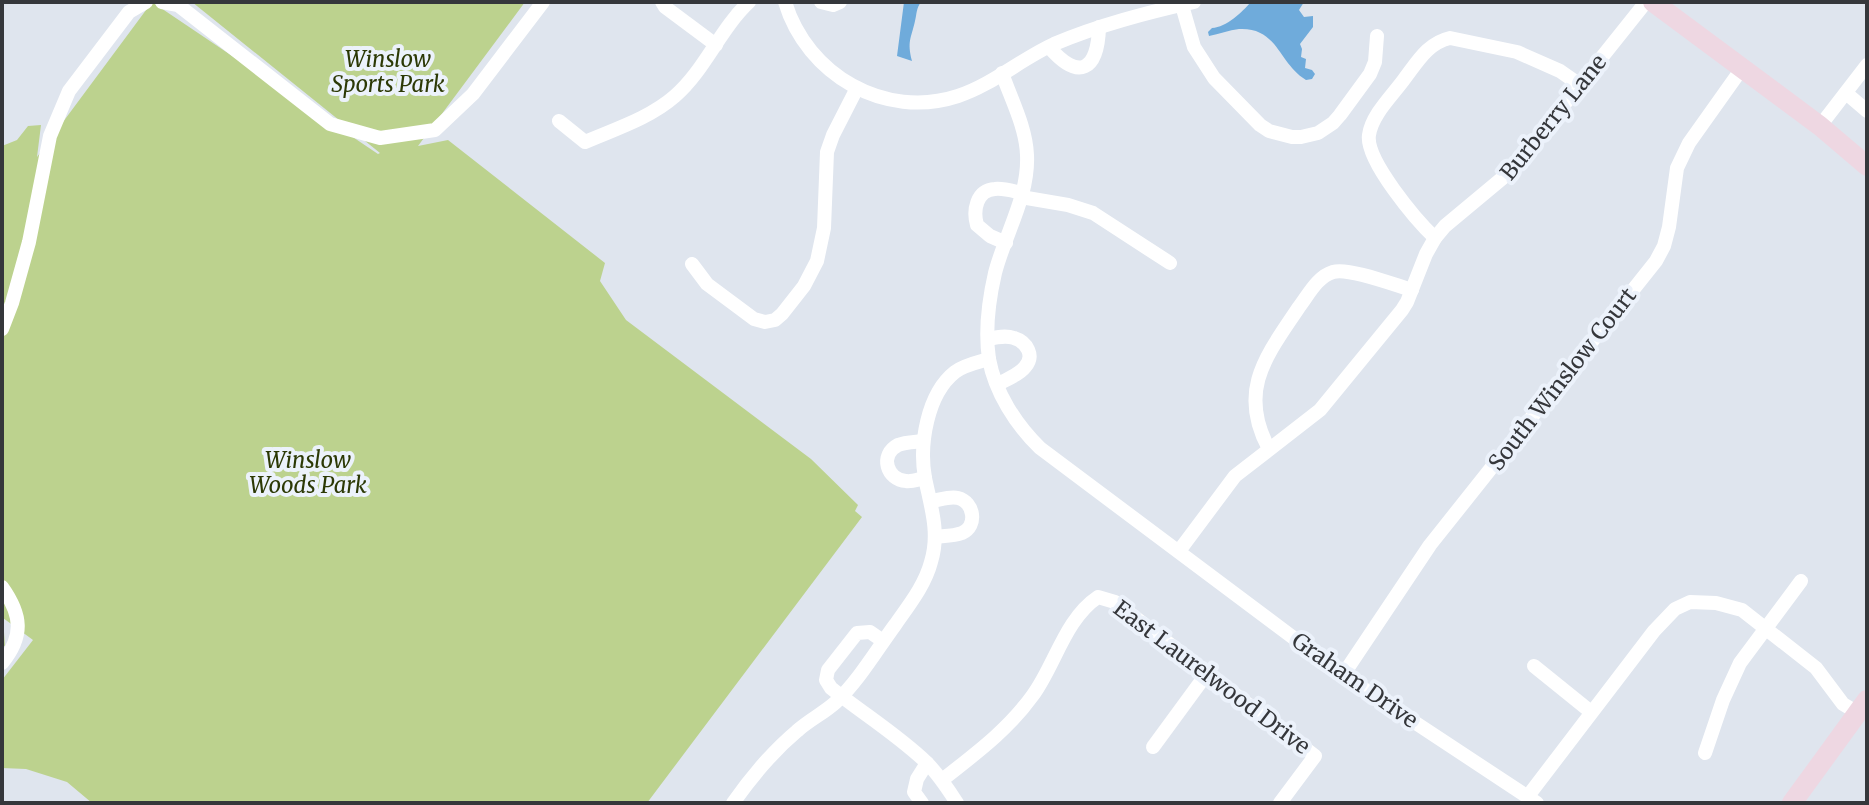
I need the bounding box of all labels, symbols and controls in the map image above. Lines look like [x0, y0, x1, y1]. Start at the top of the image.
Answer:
park label: Winslow Sports Park [331, 45, 445, 98]
street label: Burberry Lane [1494, 48, 1612, 186]
street label: South Winslow Court [1482, 282, 1642, 476]
park label: Winslow Woods Park [249, 446, 367, 499]
street label: East Laurelwood Drive [1108, 594, 1316, 760]
street label: Graham Drive [1287, 626, 1423, 734]

